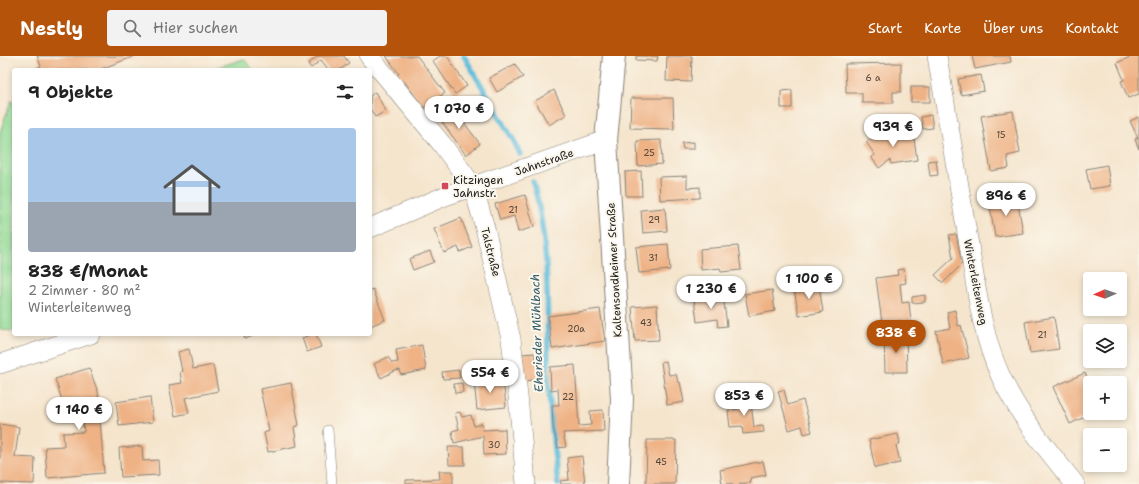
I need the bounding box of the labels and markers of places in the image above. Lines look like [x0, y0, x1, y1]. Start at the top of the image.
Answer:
pin: 1 070 € [422, 96, 496, 130]
pin: 939 € [865, 114, 921, 148]
place label: Kitzingen Jahnstr. [453, 173, 503, 201]
marker: Kitzingen Jahnstr. [440, 181, 450, 191]
pin: 896 € [978, 183, 1034, 217]
pin: 1 100 € [772, 266, 846, 300]
pin: 1 230 € [674, 276, 748, 310]
pin: 838 € [868, 320, 924, 354]
pin: 554 € [462, 360, 518, 394]
pin: 853 € [716, 383, 772, 417]
pin: 1 140 € [42, 397, 116, 431]

